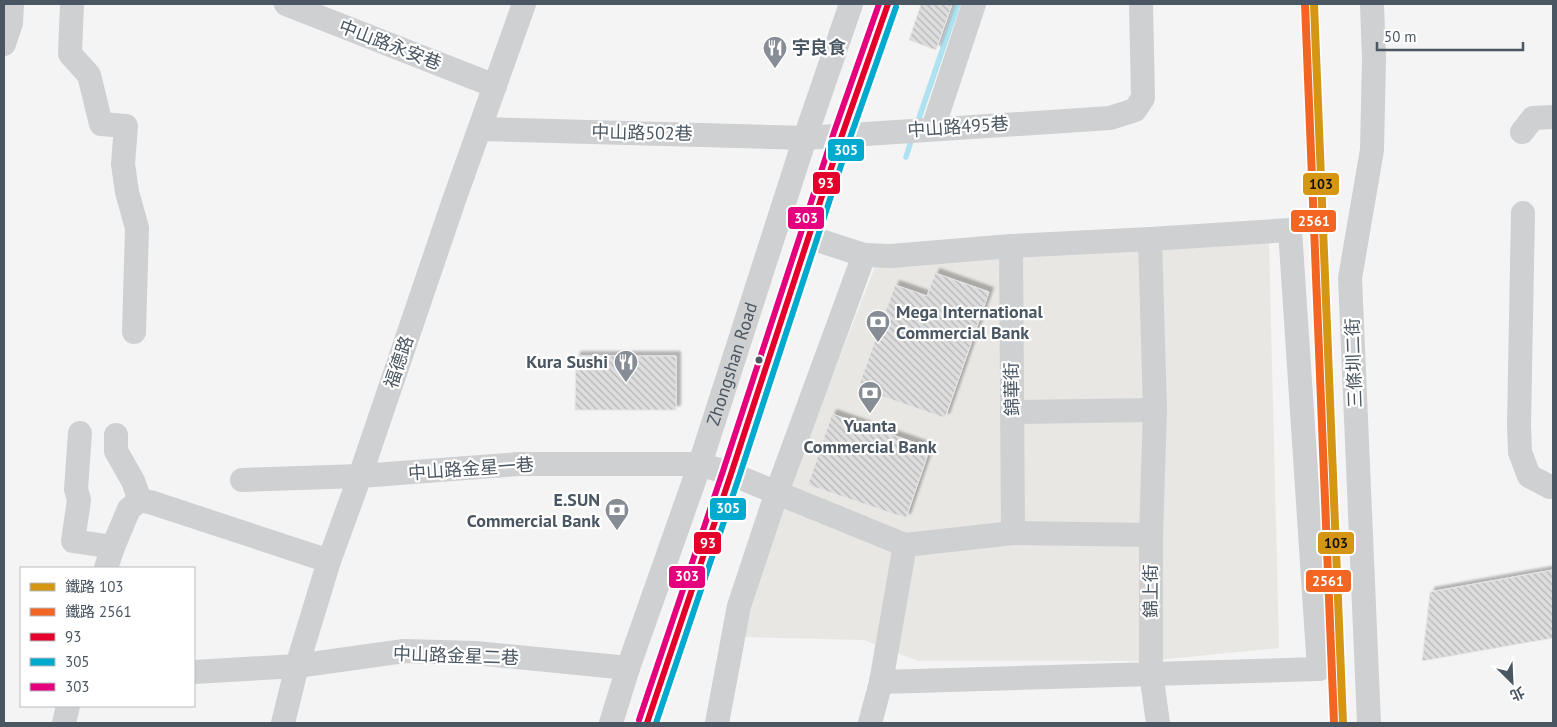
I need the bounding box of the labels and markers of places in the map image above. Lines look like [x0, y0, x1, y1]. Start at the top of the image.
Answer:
restaurant icon: 宇良食 [762, 35, 788, 69]
place label: 宇良食 [792, 36, 846, 59]
place label: Mega International Commercial Bank [896, 300, 1043, 344]
bank icon: Mega International Commercial Bank [865, 309, 891, 343]
restaurant icon: Kura Sushi [613, 349, 639, 383]
place label: Kura Sushi [526, 350, 608, 373]
unlabelled marker [754, 355, 764, 365]
bank icon: Yuanta Commercial Bank [857, 380, 883, 414]
place label: Yuanta Commercial Bank [803, 414, 937, 458]
place label: E.SUN Commercial Bank [467, 488, 600, 532]
bank icon: E.SUN Commercial Bank [604, 497, 630, 531]

